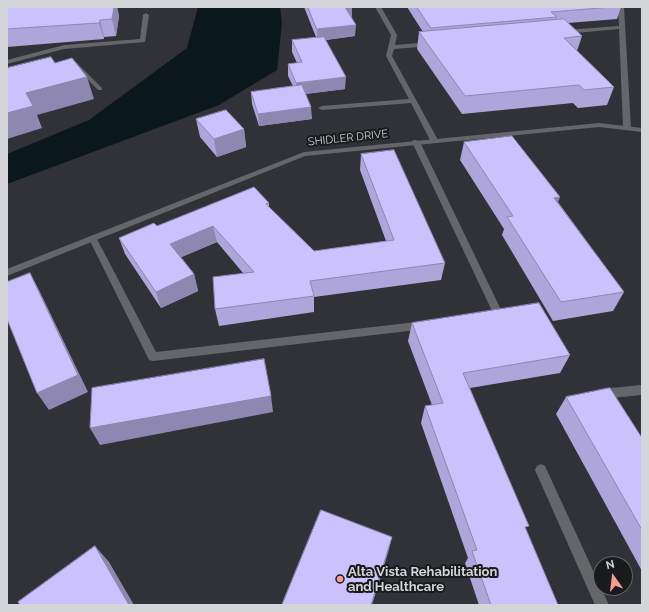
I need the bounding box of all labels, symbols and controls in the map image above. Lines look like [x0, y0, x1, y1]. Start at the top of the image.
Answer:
street label: SHIDLER DRIVE [307, 127, 389, 149]
north arrow [593, 556, 633, 596]
text: N [605, 558, 616, 572]
place label: Alta Vista Rehabilitation and Healthcare [348, 564, 497, 595]
marker: Alta Vista Rehabilitation and Healthcare [335, 574, 345, 584]

